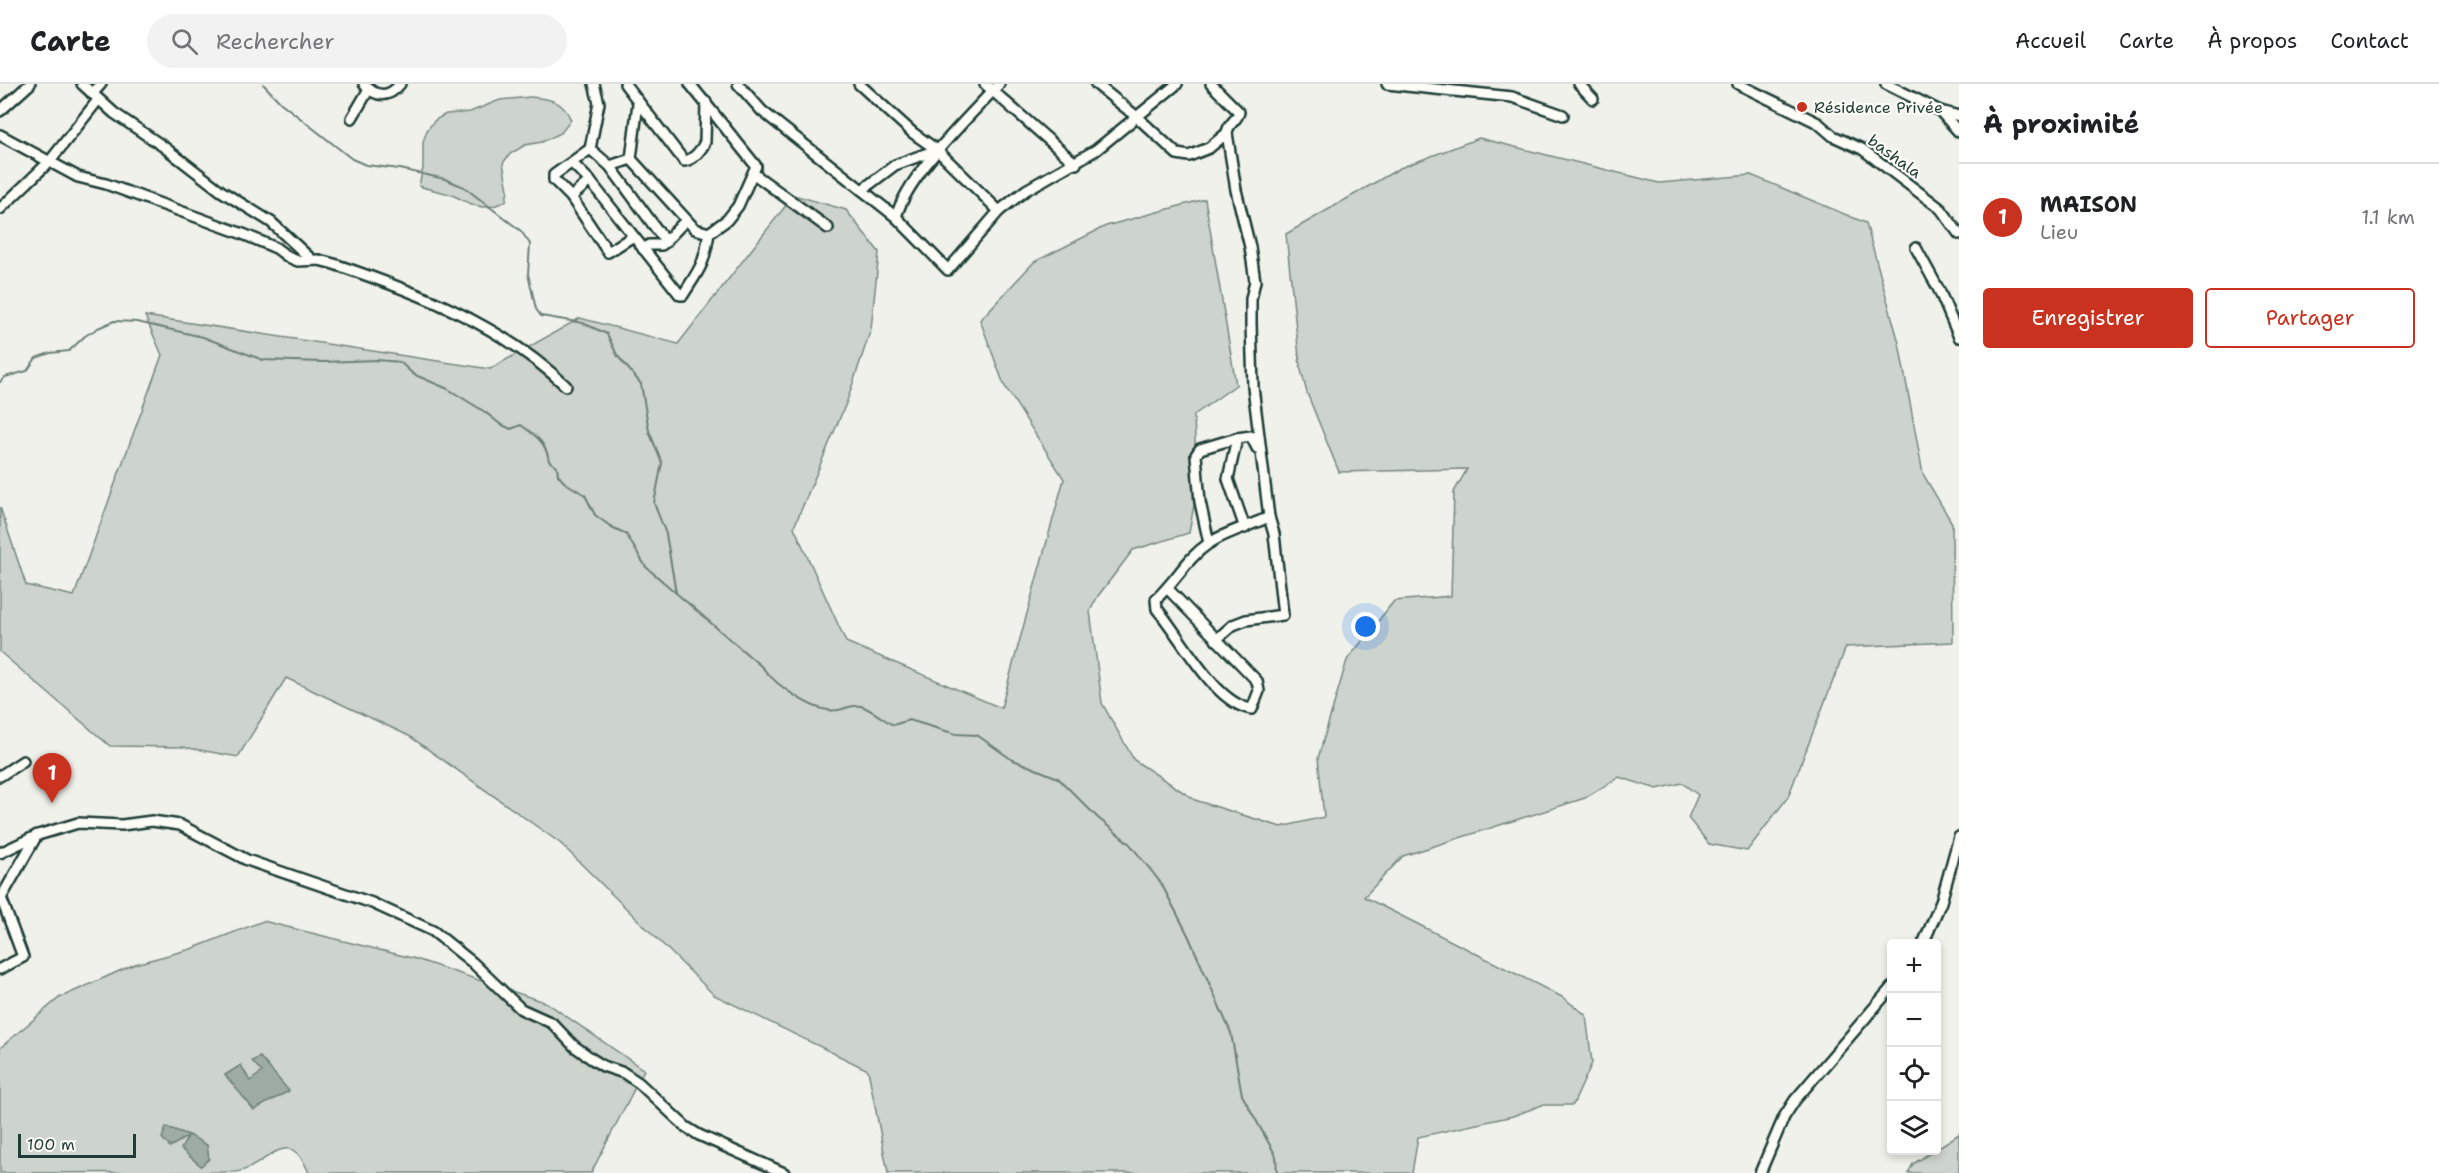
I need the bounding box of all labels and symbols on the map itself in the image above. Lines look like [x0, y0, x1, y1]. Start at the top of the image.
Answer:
place label: Résidence Privée [1814, 97, 1943, 118]
marker: Résidence Privée [1795, 100, 1809, 114]
street label: bashala [1864, 130, 1926, 183]
your location [1351, 612, 1380, 641]
pin: 1 [32, 754, 72, 803]
scale bar [18, 1131, 136, 1158]

